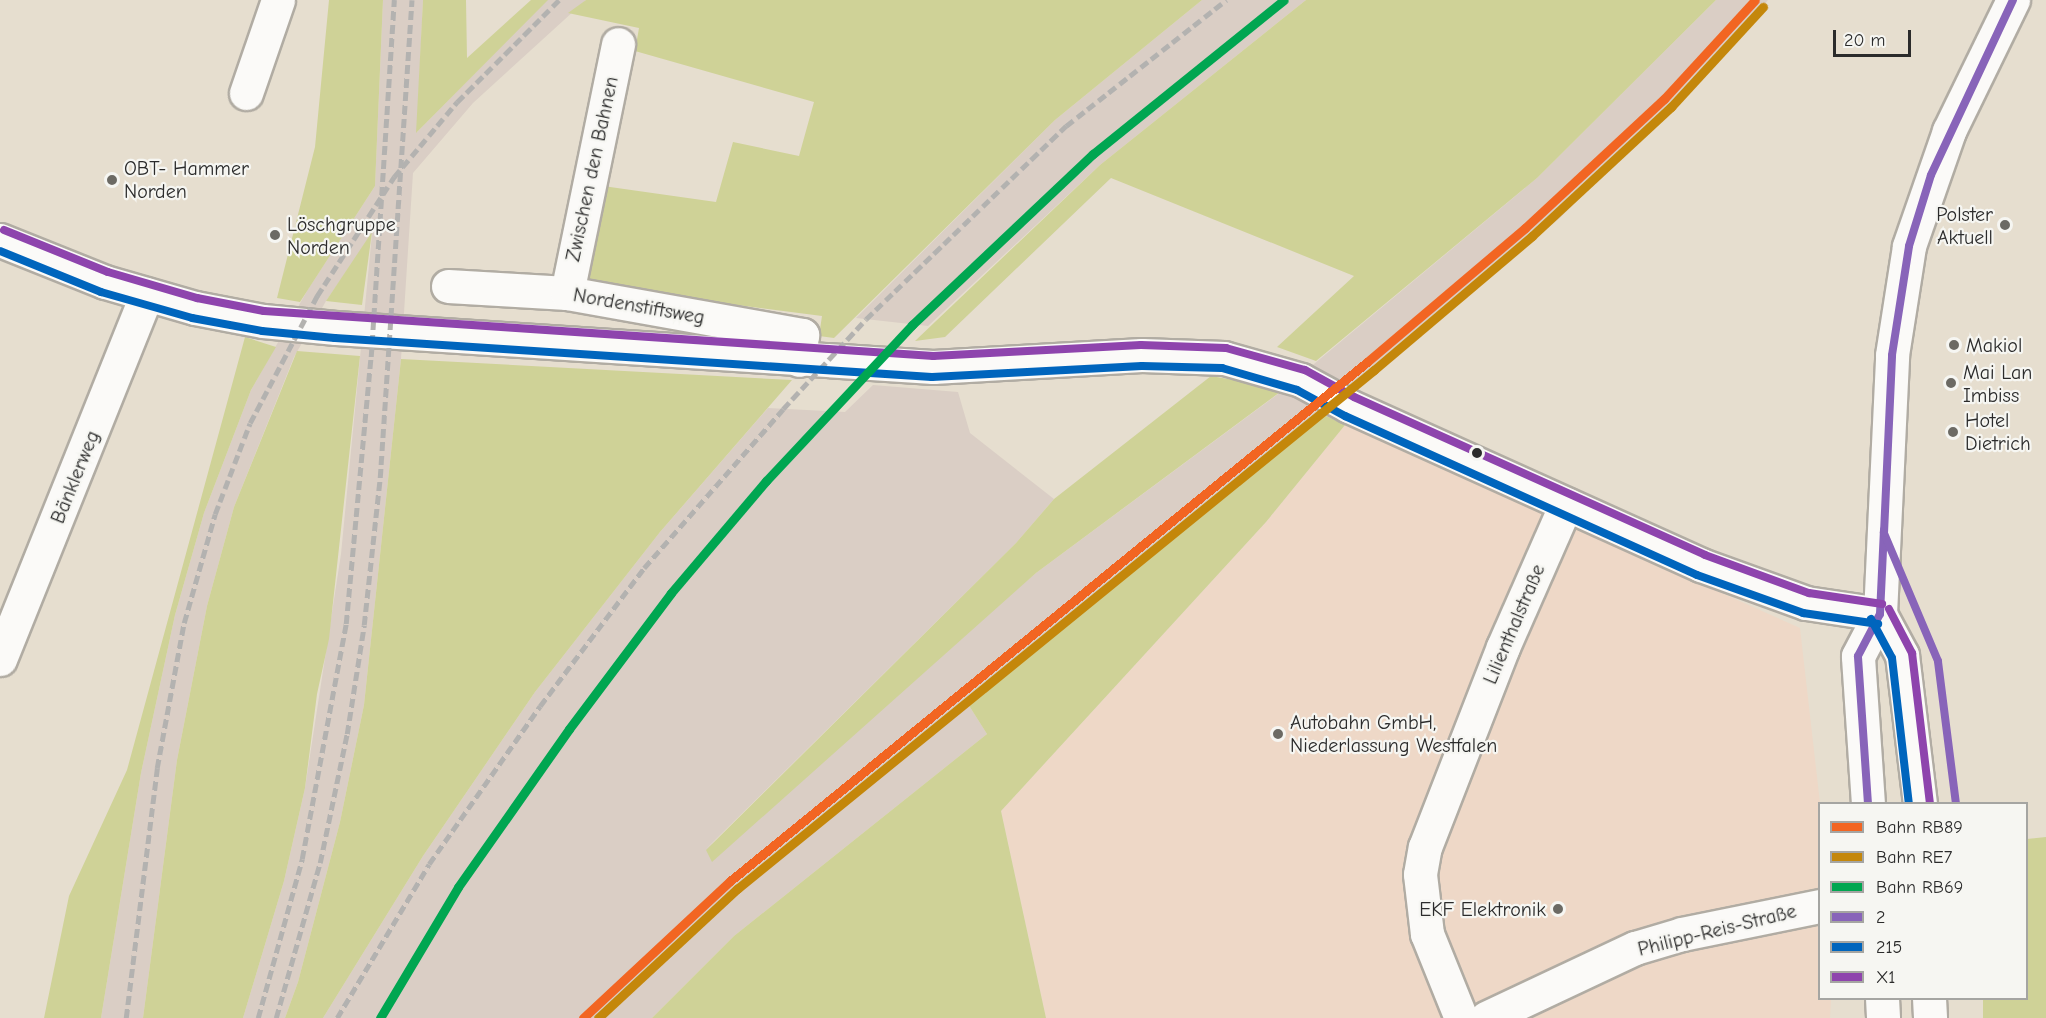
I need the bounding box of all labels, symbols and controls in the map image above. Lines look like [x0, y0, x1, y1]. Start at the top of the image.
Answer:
scale bar [1836, 18, 1914, 56]
text: 20 m [1844, 30, 1885, 51]
street label: Zwischen den Bahnen [561, 74, 623, 264]
place label: OBT- Hammer Norden [124, 156, 249, 203]
marker: OBT- Hammer Norden [105, 173, 119, 187]
place label: Polster Aktuell [1936, 202, 1993, 249]
place label: Löschgruppe Norden [287, 212, 396, 259]
marker: Polster Aktuell [1998, 218, 2012, 232]
marker: Löschgruppe Norden [268, 228, 282, 242]
street label: Nordenstiftsweg [571, 283, 707, 329]
place label: Makiol [1966, 333, 2022, 357]
marker: Makiol [1947, 338, 1961, 352]
place label: Mai Lan Imbiss [1963, 360, 2032, 407]
marker: Mai Lan Imbiss [1944, 376, 1958, 390]
place label: Hotel Dietrich [1965, 408, 2031, 455]
marker: Hotel Dietrich [1946, 425, 1960, 439]
street label: Bänklerweg [46, 427, 104, 527]
unlabelled marker [1471, 447, 1483, 459]
street label: Lilienthalstraße [1478, 560, 1550, 688]
place label: Autobahn GmbH, Niederlassung Westfalen [1290, 710, 1497, 757]
marker: Autobahn GmbH, Niederlassung Westfalen [1271, 727, 1285, 741]
legend [1818, 802, 2028, 1000]
text: Bahn RB89 [1876, 817, 1963, 838]
text: Bahn RE7 [1876, 847, 1952, 868]
text: Bahn RB69 [1876, 877, 1963, 898]
place label: EKF Elektronik [1419, 897, 1546, 921]
street label: Philipp-Reis-Straße [1635, 899, 1799, 961]
marker: EKF Elektronik [1551, 902, 1565, 916]
text: 2 [1876, 907, 1885, 928]
text: 215 [1876, 937, 1902, 958]
text: X1 [1876, 967, 1895, 988]

